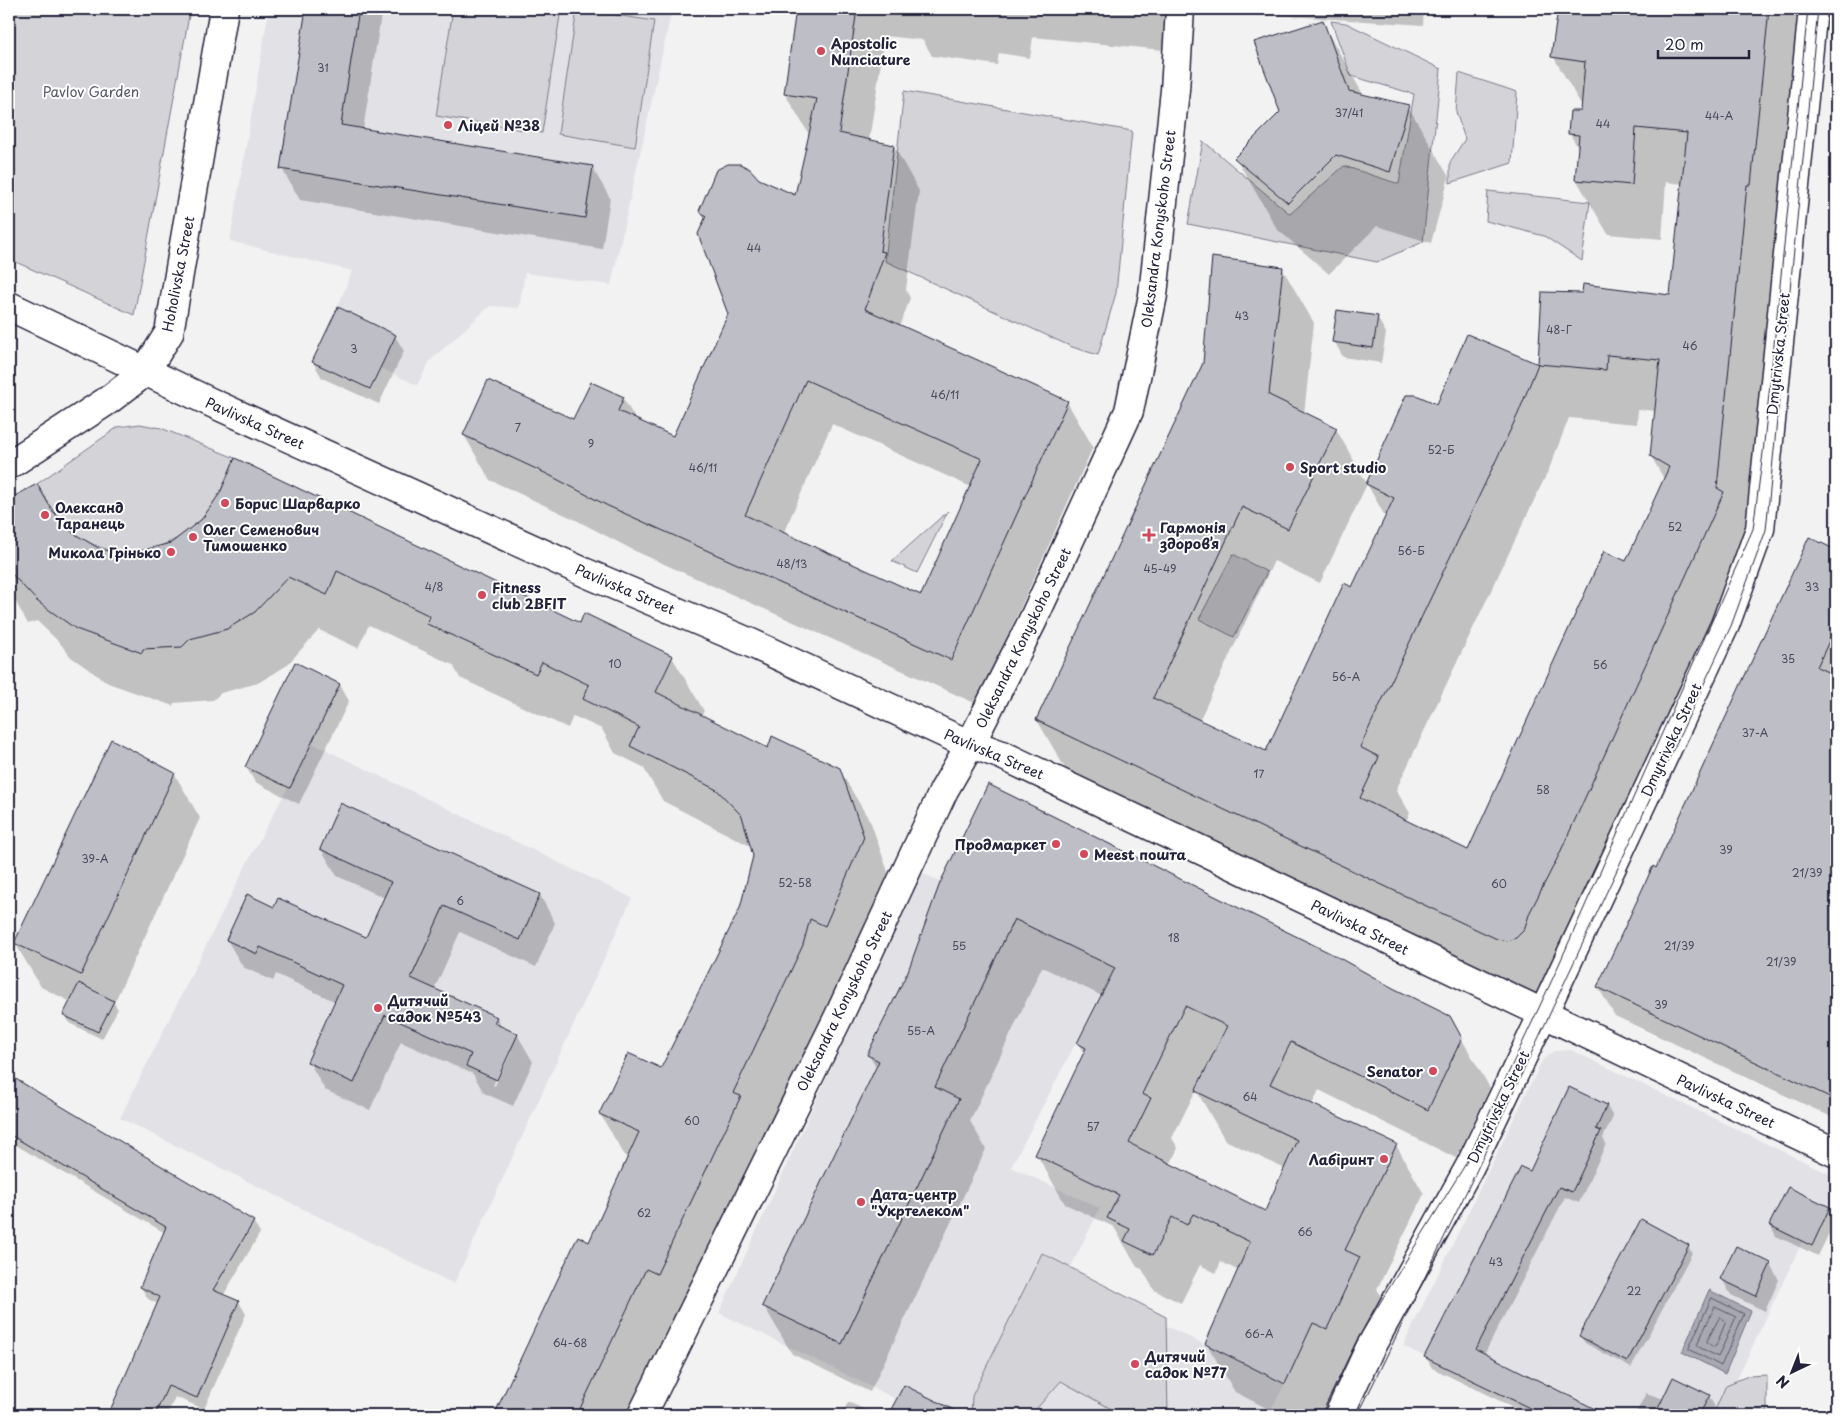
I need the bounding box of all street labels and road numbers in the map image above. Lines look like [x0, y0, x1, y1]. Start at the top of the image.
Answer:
street label: Oleksandra Konyskoho Street [1135, 129, 1181, 329]
street label: Hoholivska Street [156, 214, 200, 334]
street label: Dmytrivska Street [1761, 291, 1795, 416]
street label: Pavlivska Street [202, 392, 308, 454]
street label: Oleksandra Konyskoho Street [970, 544, 1076, 732]
street label: Pavlivska Street [572, 559, 678, 619]
street label: Dmytrivska Street [1635, 679, 1707, 800]
street label: Pavlivska Street [941, 724, 1047, 784]
street label: Pavlivska Street [1308, 894, 1412, 960]
street label: Oleksandra Konyskoho Street [791, 907, 897, 1095]
street label: Dmytrivska Street [1462, 1047, 1535, 1167]
street label: Pavlivska Street [1673, 1069, 1779, 1133]

